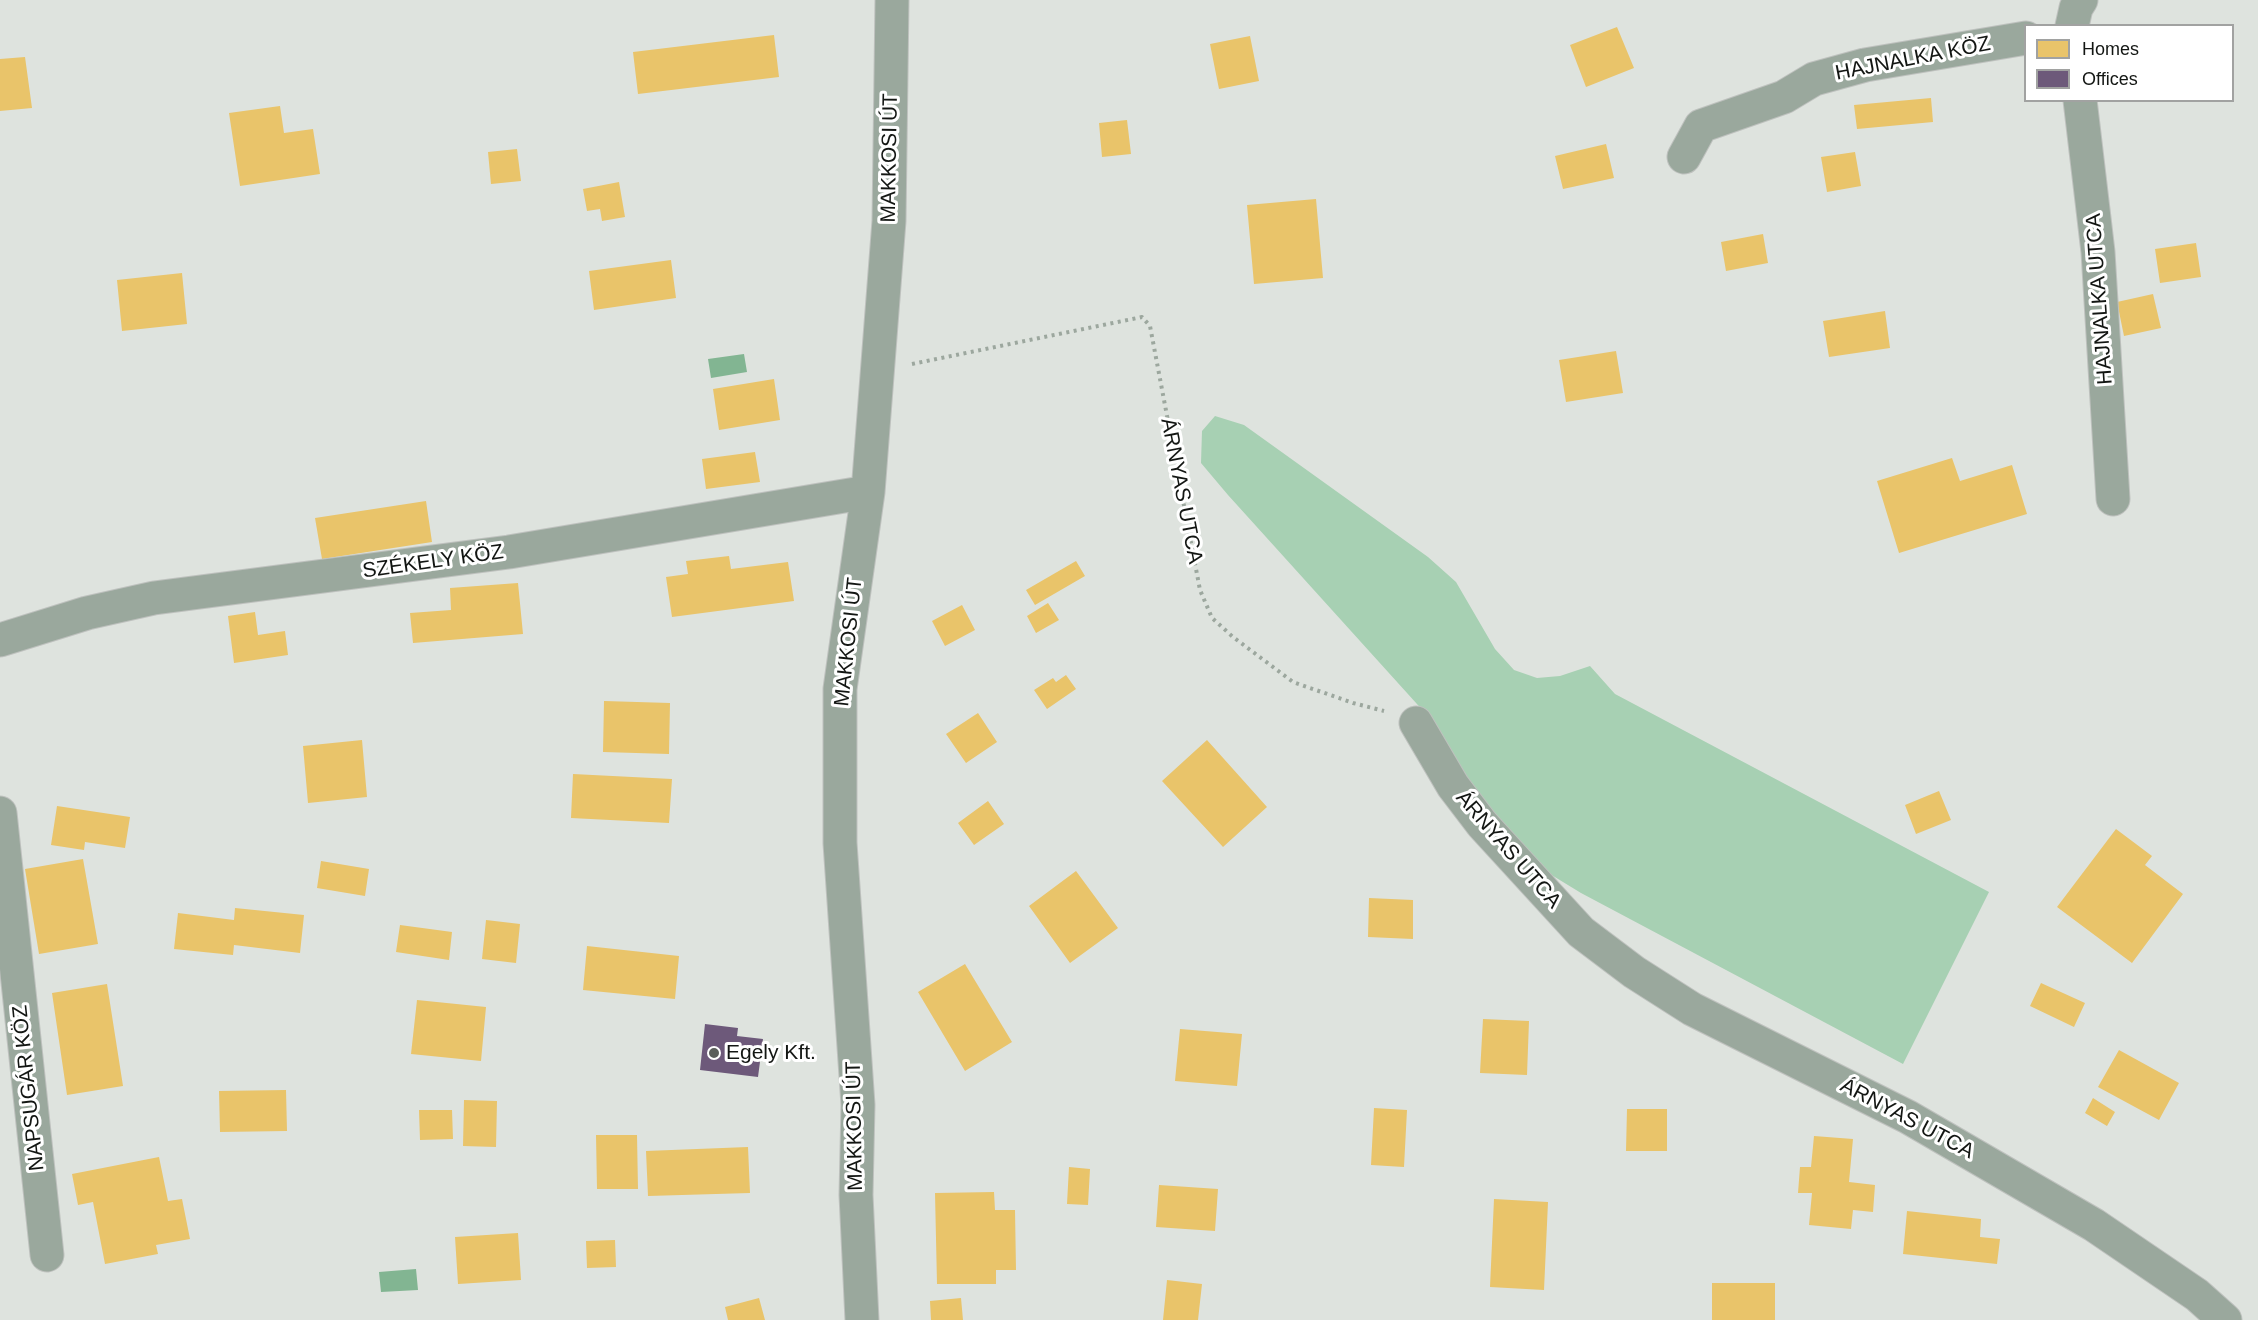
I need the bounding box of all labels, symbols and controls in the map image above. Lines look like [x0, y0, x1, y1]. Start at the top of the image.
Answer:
legend [2024, 24, 2234, 102]
street label: HAJNALKA KÖZ [1833, 32, 1993, 86]
text: Homes [2082, 39, 2139, 59]
text: Offices [2082, 69, 2138, 89]
street label: MAKKOSI ÚT [876, 93, 904, 223]
street label: HAJNALKA UTCA [2081, 213, 2119, 385]
street label: ÁRNYAS UTCA [1155, 416, 1207, 566]
street label: SZÉKELY KÖZ [361, 540, 505, 584]
street label: MAKKOSI ÚT [830, 576, 868, 708]
street label: ÁRNYAS UTCA [1450, 786, 1566, 914]
street label: NAPSUGÁR KÖZ [8, 1004, 50, 1172]
place label: Egely Kft. [726, 1040, 816, 1066]
marker: Egely Kft. [707, 1046, 721, 1060]
street label: MAKKOSI ÚT [841, 1061, 869, 1191]
street label: ÁRNYAS UTCA [1836, 1073, 1978, 1165]

